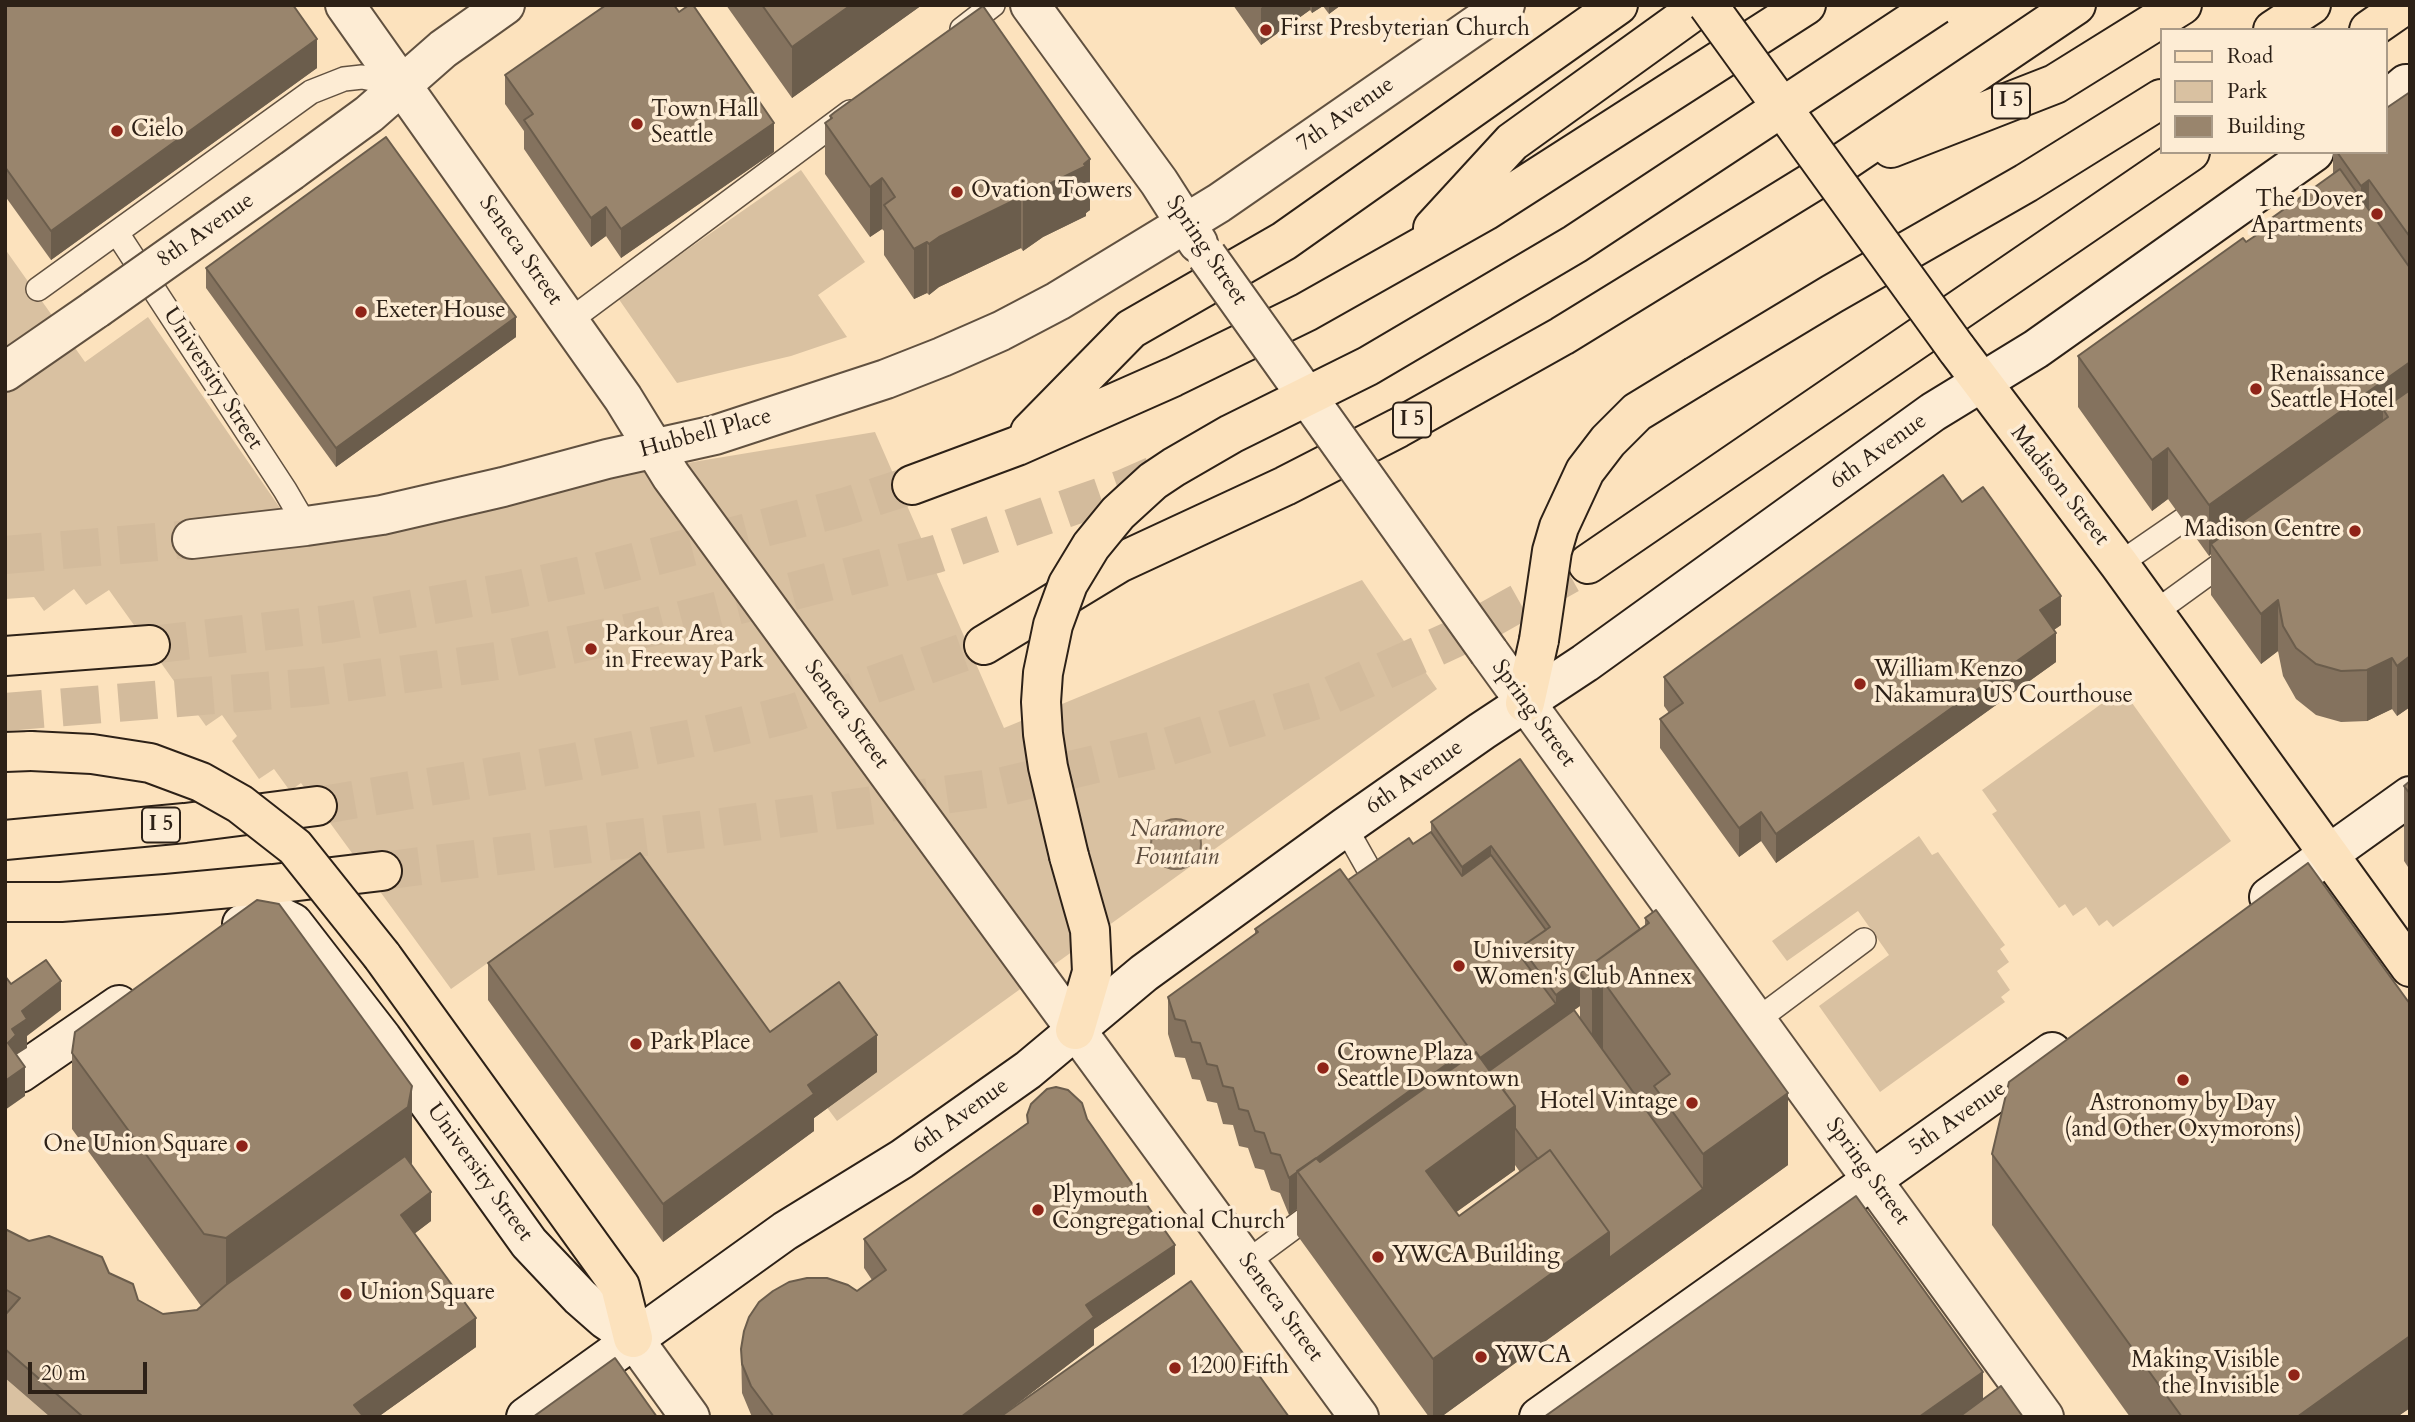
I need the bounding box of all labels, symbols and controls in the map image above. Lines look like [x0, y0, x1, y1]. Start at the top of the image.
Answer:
place label: First Presbyterian Church [1280, 16, 1530, 44]
marker: First Presbyterian Church [1258, 22, 1274, 38]
legend [2160, 28, 2387, 154]
text: Road [2227, 42, 2273, 71]
street label: 7th Avenue [1292, 71, 1400, 159]
text: Park [2227, 77, 2267, 106]
road number: I 5 [1992, 84, 2030, 119]
place label: Town Hall Seattle [651, 97, 759, 151]
text: Building [2227, 112, 2305, 141]
marker: Town Hall Seattle [629, 116, 645, 132]
place label: Cielo [131, 117, 184, 145]
marker: Cielo [109, 123, 125, 139]
place label: Ovation Towers [971, 178, 1132, 206]
marker: Ovation Towers [949, 184, 965, 200]
street label: 8th Avenue [152, 187, 260, 275]
place label: The Dover Apartments [2251, 187, 2363, 241]
street label: Seneca Street [472, 191, 568, 311]
street label: Spring Street [1159, 191, 1253, 311]
marker: The Dover Apartments [2369, 206, 2385, 222]
place label: Exeter House [375, 298, 506, 326]
street label: University Street [156, 303, 268, 455]
marker: Exeter House [353, 304, 369, 320]
place label: Renaissance Seattle Hotel [2270, 362, 2394, 416]
marker: Renaissance Seattle Hotel [2248, 381, 2264, 397]
road number: I 5 [1393, 402, 1431, 438]
street label: Hubbell Place [637, 403, 775, 465]
street label: 6th Avenue [1825, 408, 1933, 496]
street label: Madison Street [2003, 420, 2115, 552]
place label: Madison Centre [2184, 517, 2341, 545]
marker: Madison Centre [2347, 523, 2363, 539]
place label: Parkour Area in Freeway Park [605, 622, 764, 676]
marker: Parkour Area in Freeway Park [583, 641, 599, 657]
street label: Seneca Street [797, 655, 895, 775]
street label: Spring Street [1485, 655, 1581, 773]
place label: William Kenzo Nakamura US Courthouse [1874, 657, 2133, 711]
marker: William Kenzo Nakamura US Courthouse [1852, 676, 1868, 692]
street label: 6th Avenue [1361, 734, 1469, 822]
road number: I 5 [142, 808, 180, 842]
water label: Naramore Fountain [1130, 816, 1224, 872]
place label: University Women's Club Annex [1473, 939, 1692, 993]
marker: University Women's Club Annex [1451, 958, 1467, 974]
place label: Park Place [650, 1030, 751, 1058]
marker: Park Place [628, 1036, 644, 1052]
place label: Crowne Plaza Seattle Downtown [1337, 1041, 1520, 1095]
marker: Crowne Plaza Seattle Downtown [1315, 1060, 1331, 1076]
marker: Astronomy by Day (and Other Oxymorons) [2175, 1072, 2191, 1088]
street label: 6th Avenue [907, 1073, 1015, 1161]
street label: 5th Avenue [1904, 1075, 2012, 1163]
place label: Hotel Vintage [1540, 1089, 1678, 1117]
place label: Astronomy by Day (and Other Oxymorons) [2064, 1091, 2302, 1145]
marker: Hotel Vintage [1684, 1095, 1700, 1111]
street label: University Street [420, 1099, 538, 1247]
street label: Spring Street [1819, 1113, 1915, 1231]
place label: One Union Square [43, 1132, 228, 1160]
marker: One Union Square [234, 1138, 250, 1154]
place label: Plymouth Congregational Church [1052, 1183, 1285, 1237]
marker: Plymouth Congregational Church [1030, 1202, 1046, 1218]
place label: YWCA Building [1392, 1243, 1560, 1271]
street label: Seneca Street [1231, 1248, 1329, 1368]
marker: YWCA Building [1370, 1249, 1386, 1265]
place label: Union Square [360, 1280, 495, 1308]
marker: Union Square [338, 1286, 354, 1302]
place label: YWCA [1495, 1343, 1572, 1371]
scale bar [32, 1348, 150, 1392]
place label: Making Visible the Invisible [2131, 1348, 2280, 1402]
marker: YWCA [1473, 1349, 1489, 1365]
place label: 1200 Fifth [1189, 1354, 1289, 1382]
text: 20 m [41, 1359, 86, 1388]
marker: 1200 Fifth [1167, 1360, 1183, 1376]
marker: Making Visible the Invisible [2286, 1367, 2302, 1383]

